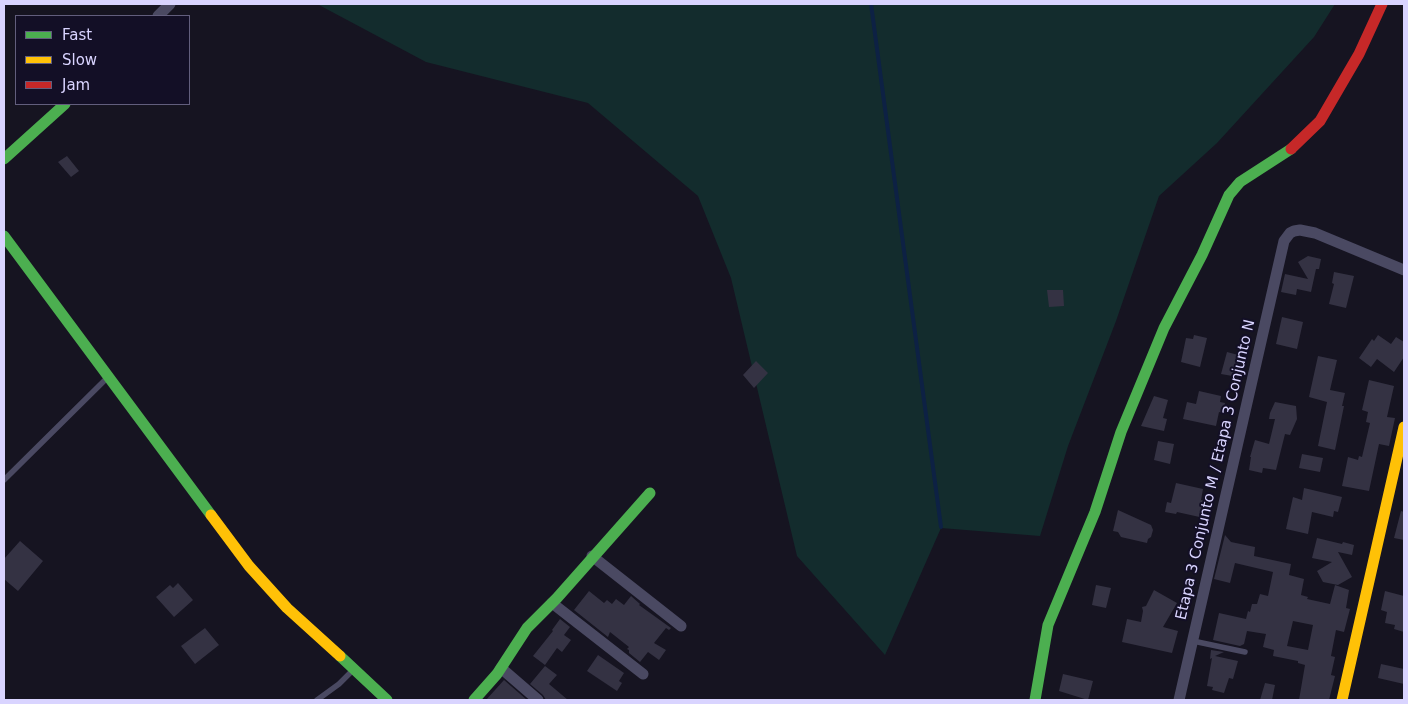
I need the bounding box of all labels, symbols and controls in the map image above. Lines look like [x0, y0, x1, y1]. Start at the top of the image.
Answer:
legend [15, 15, 190, 105]
text: Fast [62, 26, 92, 44]
text: Slow [62, 51, 97, 69]
text: Jam [62, 76, 90, 94]
street label: Etapa 3 Conjunto M / Etapa 3 Conjunto N [1173, 318, 1259, 622]

